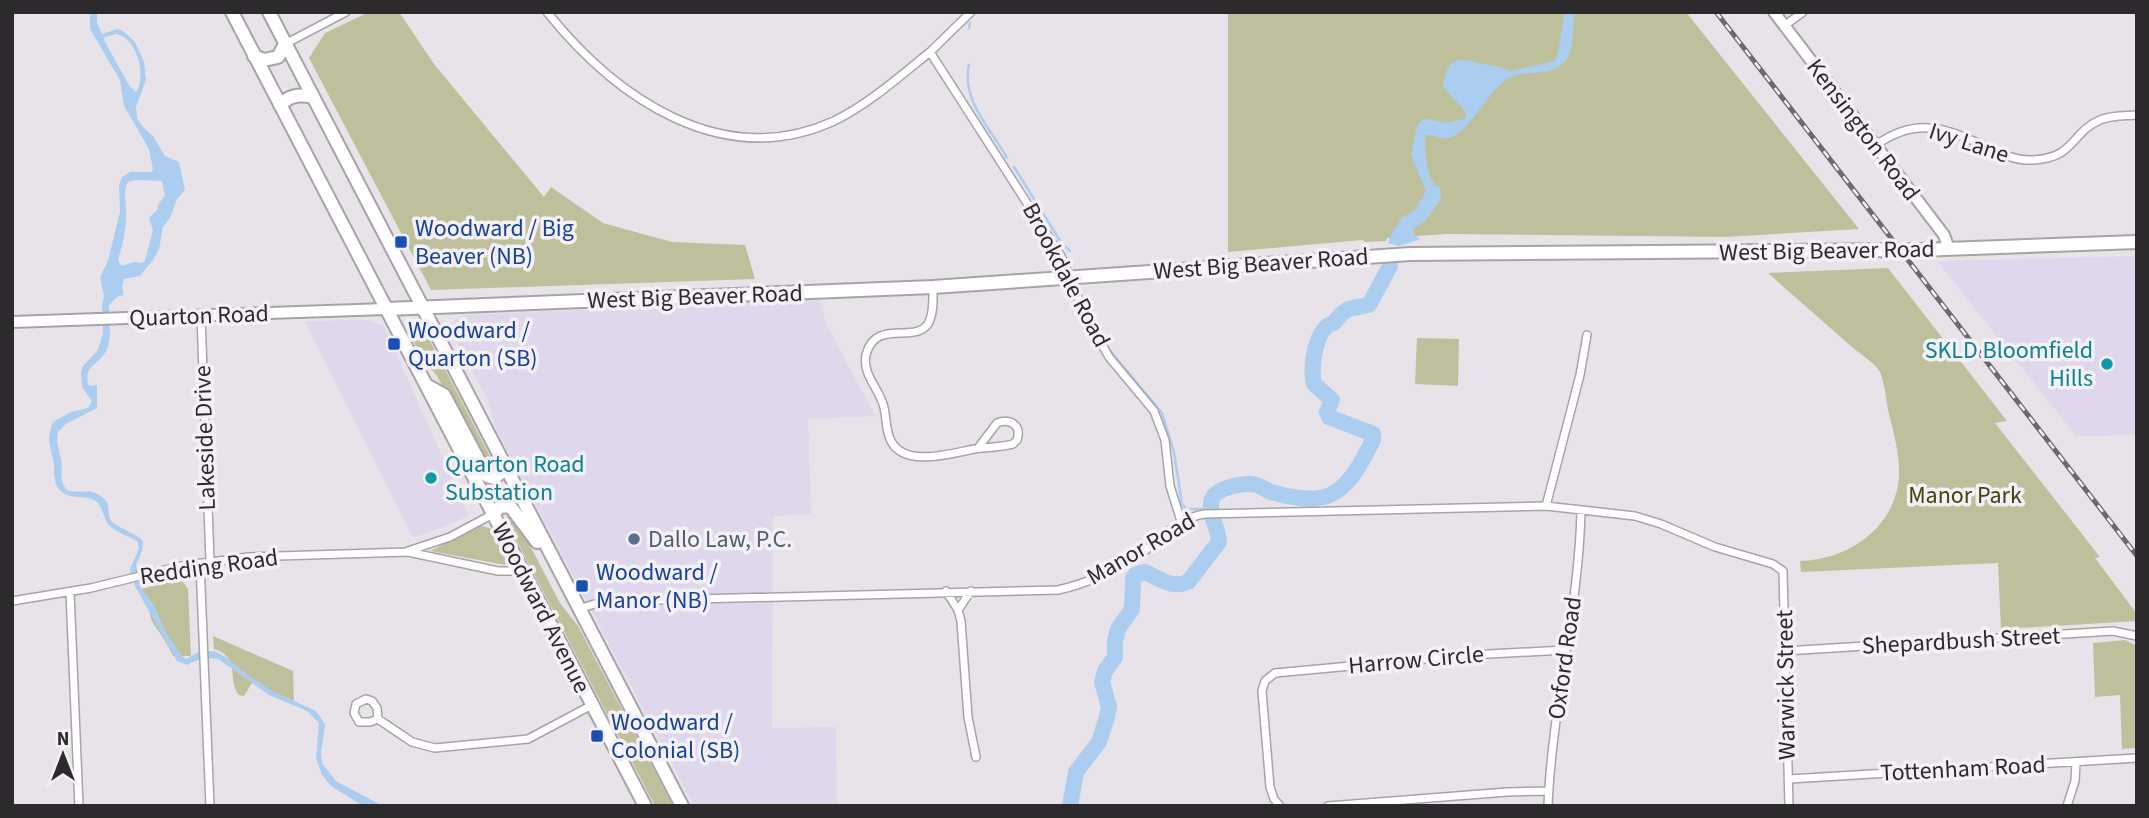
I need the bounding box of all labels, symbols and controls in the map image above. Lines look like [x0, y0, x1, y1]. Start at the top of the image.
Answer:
street label: Kensington Road [1798, 52, 1928, 208]
street label: Ivy Lane [1924, 114, 2014, 172]
street label: Brookdale Road [1013, 196, 1119, 354]
place label: Woodward / Big Beaver (NB) [415, 211, 574, 274]
street label: West Big Beaver Road [1719, 232, 1935, 270]
marker: Woodward / Big Beaver (NB) [393, 234, 409, 250]
street label: West Big Beaver Road [1152, 239, 1370, 289]
street label: West Big Beaver Road [587, 276, 803, 318]
street label: Quarton Road [129, 296, 269, 336]
place label: Woodward / Quarton (SB) [408, 313, 538, 376]
place label: SKLD Bloomfield Hills [1925, 333, 2093, 396]
marker: Woodward / Quarton (SB) [386, 336, 402, 352]
marker: SKLD Bloomfield Hills [2099, 356, 2115, 372]
street label: Lakeside Drive [185, 365, 225, 511]
place label: Quarton Road Substation [445, 447, 585, 510]
marker: Quarton Road Substation [423, 470, 439, 486]
park label: Manor Park [1908, 478, 2022, 513]
street label: Manor Road [1080, 504, 1202, 594]
street label: Woodward Avenue [483, 517, 599, 699]
place label: Dallo Law, P.C. [648, 522, 792, 557]
marker: Dallo Law, P.C. [626, 531, 642, 547]
street label: Redding Road [138, 540, 280, 594]
place label: Woodward / Manor (NB) [596, 555, 719, 618]
marker: Woodward / Manor (NB) [574, 578, 590, 594]
street label: Oxford Road [1539, 594, 1591, 722]
street label: Warwick Street [1767, 610, 1805, 760]
street label: Shepardbush Street [1861, 618, 2061, 664]
street label: Harrow Circle [1347, 637, 1485, 683]
place label: Woodward / Colonial (SB) [611, 705, 740, 768]
north arrow [28, 720, 98, 790]
text: N [57, 726, 69, 753]
marker: Woodward / Colonial (SB) [589, 728, 605, 744]
street label: Tottenham Road [1879, 747, 2047, 791]

